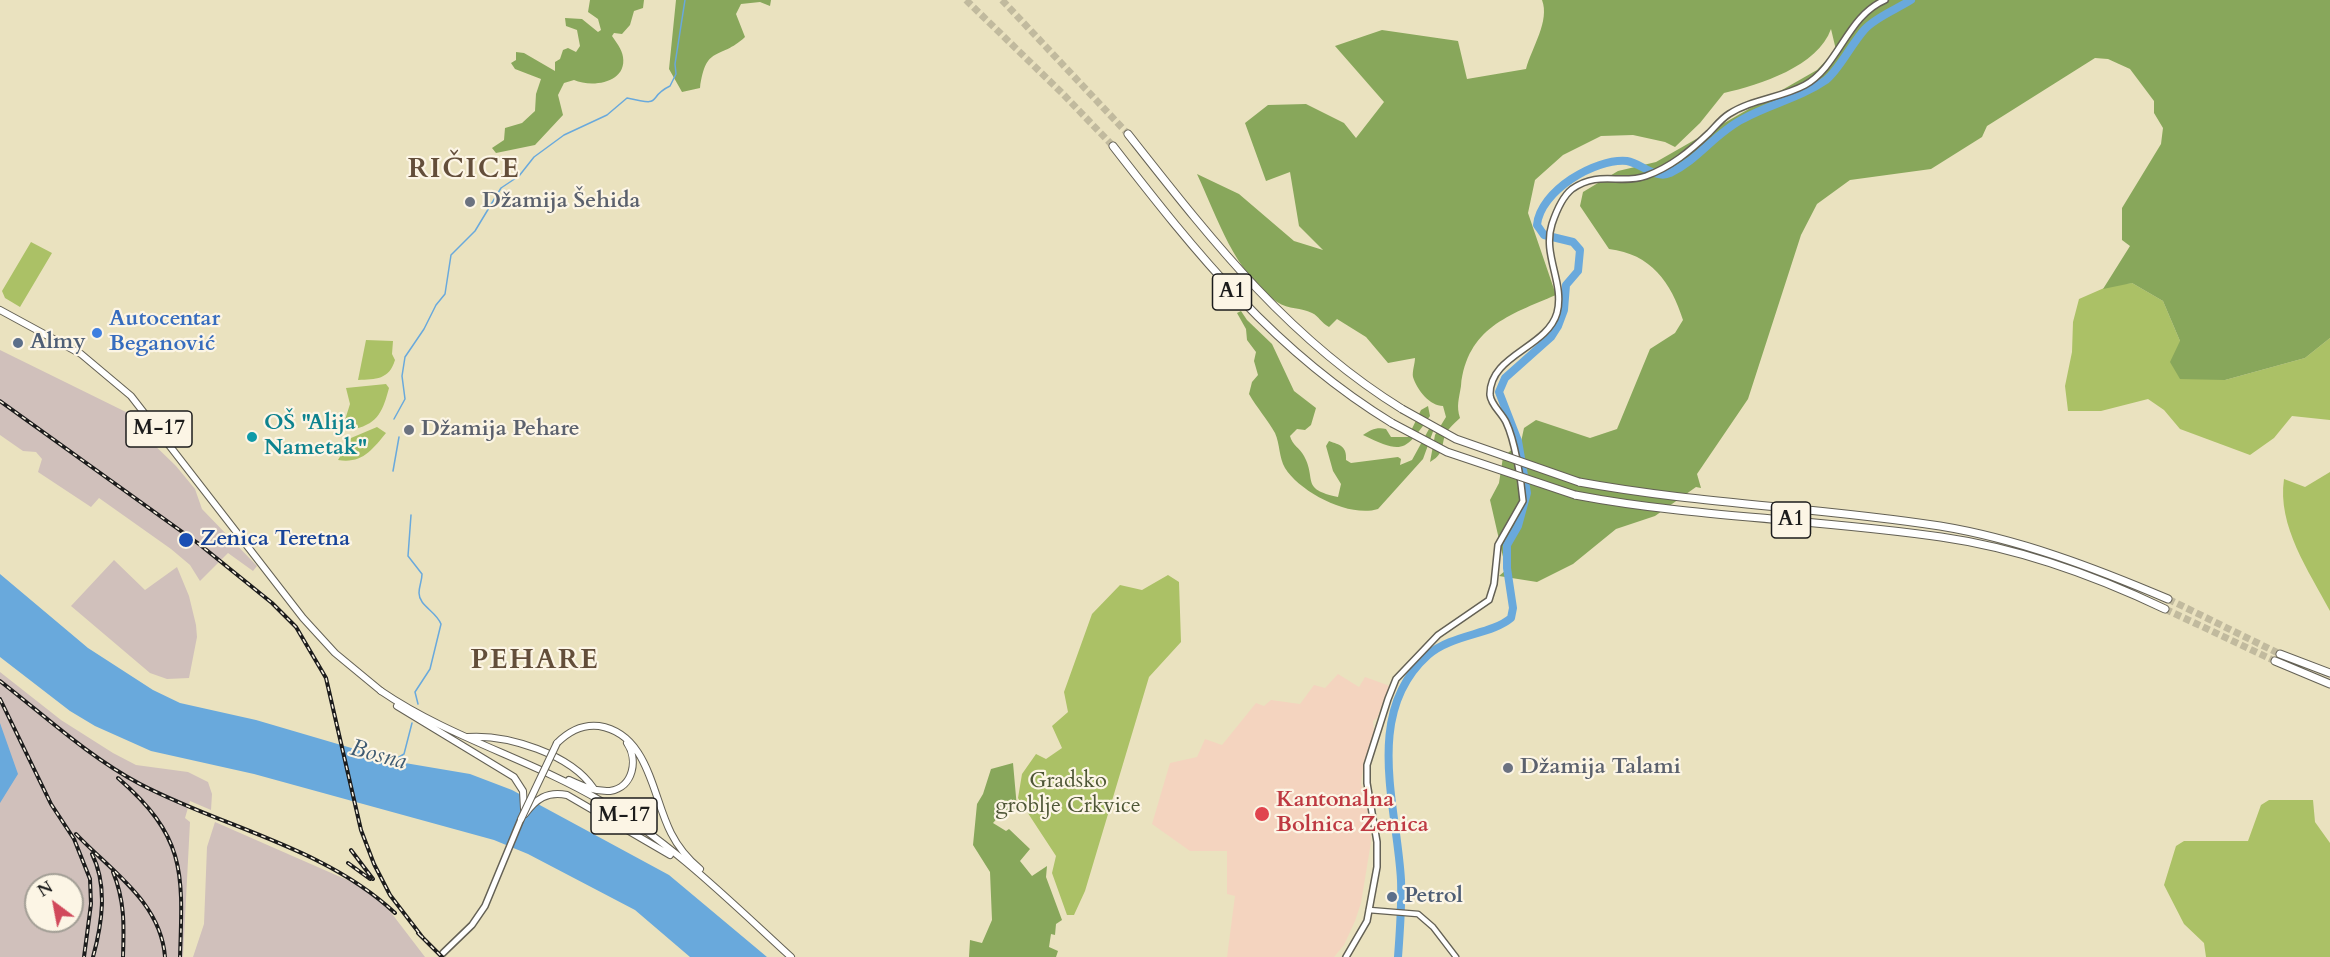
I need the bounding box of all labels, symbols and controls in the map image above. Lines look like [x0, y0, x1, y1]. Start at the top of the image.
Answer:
district label: RIČICE [408, 154, 520, 188]
place label: Džamija Šehida [482, 189, 640, 215]
marker: Džamija Šehida [463, 195, 477, 209]
road number: A1 [1212, 274, 1252, 310]
place label: Autocentar Beganović [109, 307, 220, 358]
marker: Autocentar Beganović [90, 326, 104, 340]
place label: Almy [30, 330, 86, 356]
marker: Almy [11, 336, 25, 350]
road number: M-17 [126, 411, 192, 447]
place label: OŠ "Alija Nametak" [264, 411, 368, 463]
place label: Džamija Pehare [421, 417, 580, 443]
marker: Džamija Pehare [402, 423, 416, 437]
marker: OŠ "Alija Nametak" [245, 430, 259, 444]
road number: A1 [1772, 502, 1810, 538]
place label: Zenica Teretna [200, 527, 350, 553]
marker: Zenica Teretna [177, 531, 195, 549]
district label: PEHARE [471, 645, 599, 679]
water label: Bosna [347, 735, 409, 777]
place label: Džamija Talami [1520, 755, 1681, 781]
marker: Džamija Talami [1501, 761, 1515, 775]
park label: Gradsko groblje Crkvice [995, 769, 1141, 820]
place label: Kantonalna Bolnica Zenica [1276, 788, 1429, 840]
road number: M-17 [591, 798, 657, 834]
marker: Kantonalna Bolnica Zenica [1253, 805, 1271, 823]
north arrow [24, 873, 84, 933]
text: N [34, 876, 57, 902]
place label: Petrol [1404, 884, 1463, 910]
marker: Petrol [1385, 890, 1399, 904]

